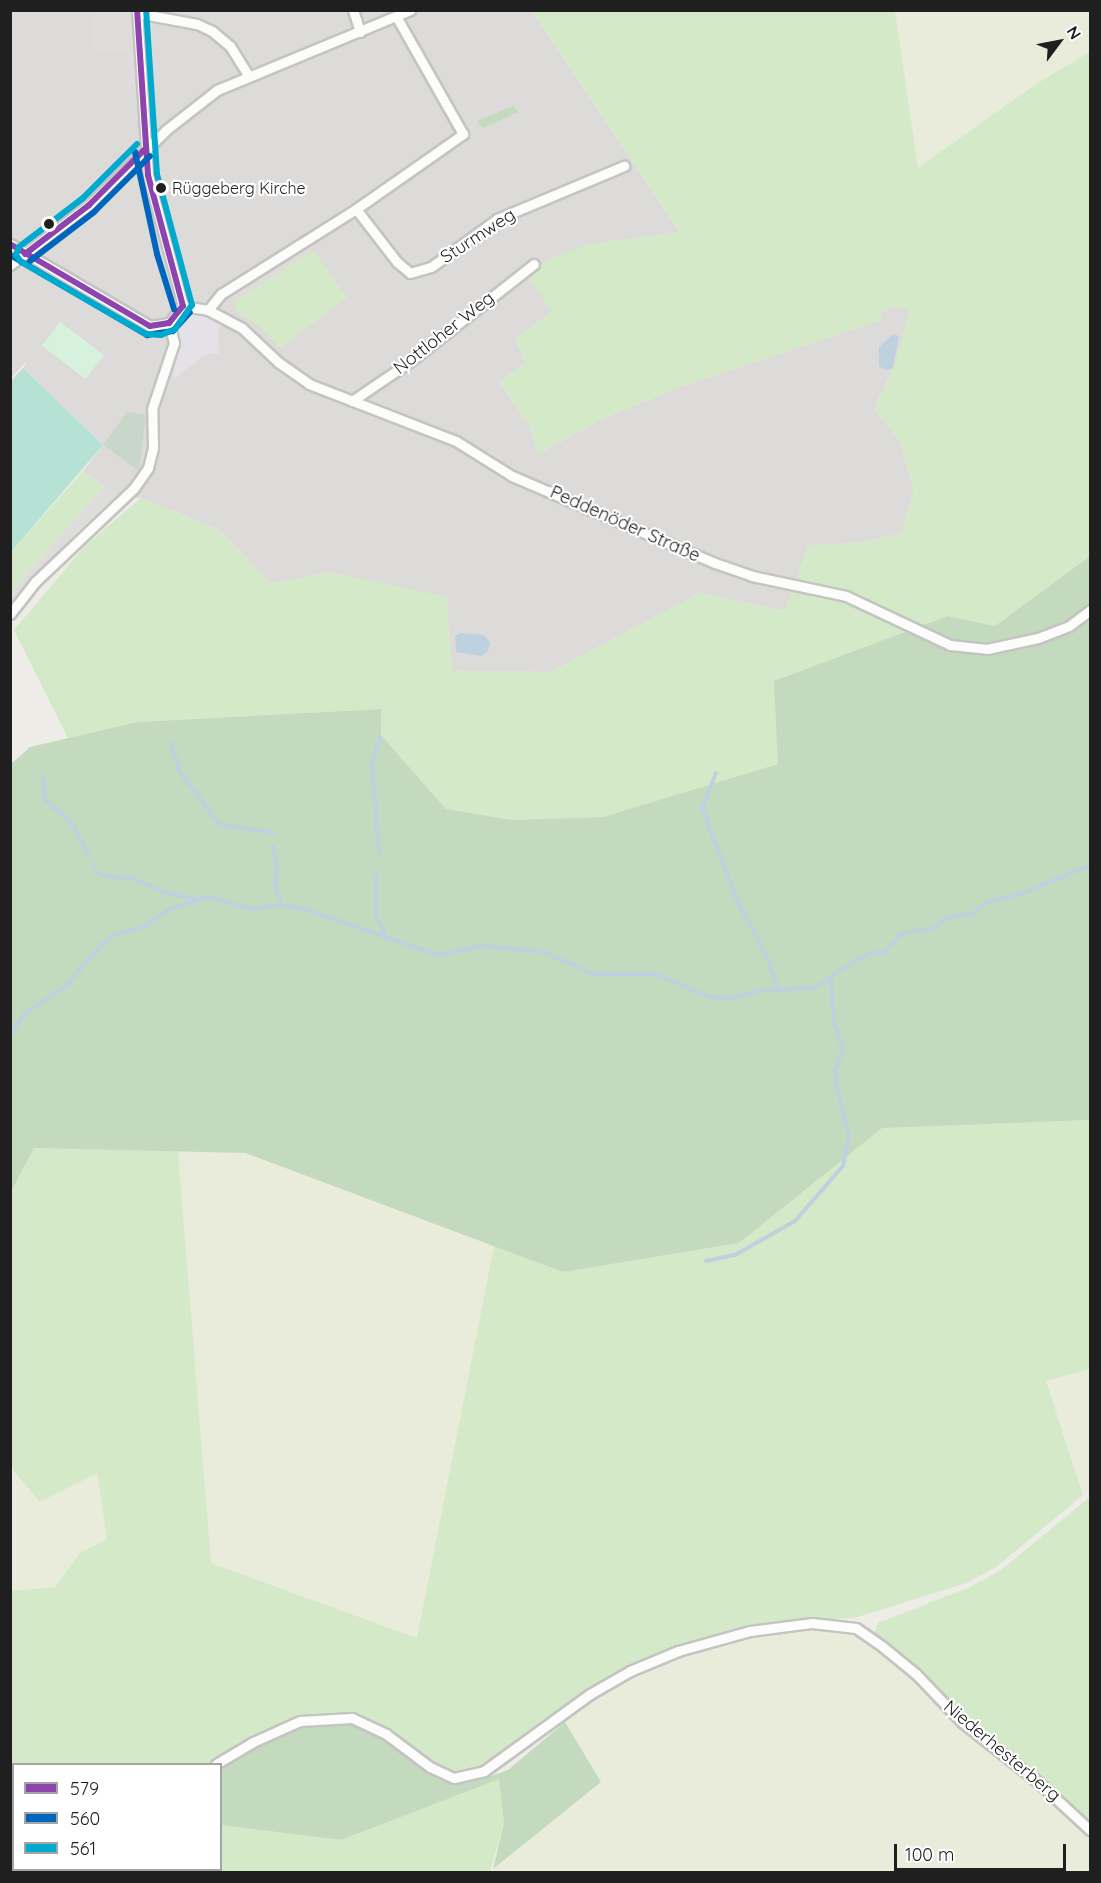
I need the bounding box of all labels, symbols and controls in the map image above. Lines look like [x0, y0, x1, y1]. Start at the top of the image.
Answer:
north arrow [1029, 12, 1089, 72]
text: N [1063, 22, 1086, 43]
place label: Rüggeberg Kirche [172, 178, 306, 198]
marker: Rüggeberg Kirche [155, 182, 167, 194]
street label: Sturmweg [437, 204, 519, 268]
unlabelled marker [43, 218, 55, 230]
street label: Nottloher Weg [389, 287, 499, 379]
street label: Peddenöder Straße [547, 481, 703, 567]
street label: Niederhesterberg [939, 1696, 1065, 1806]
legend [12, 1763, 222, 1871]
text: 579 [70, 1777, 99, 1800]
text: 560 [70, 1807, 100, 1830]
scale bar [897, 1832, 1070, 1870]
text: 561 [70, 1837, 96, 1860]
text: 100 m [905, 1843, 954, 1866]

